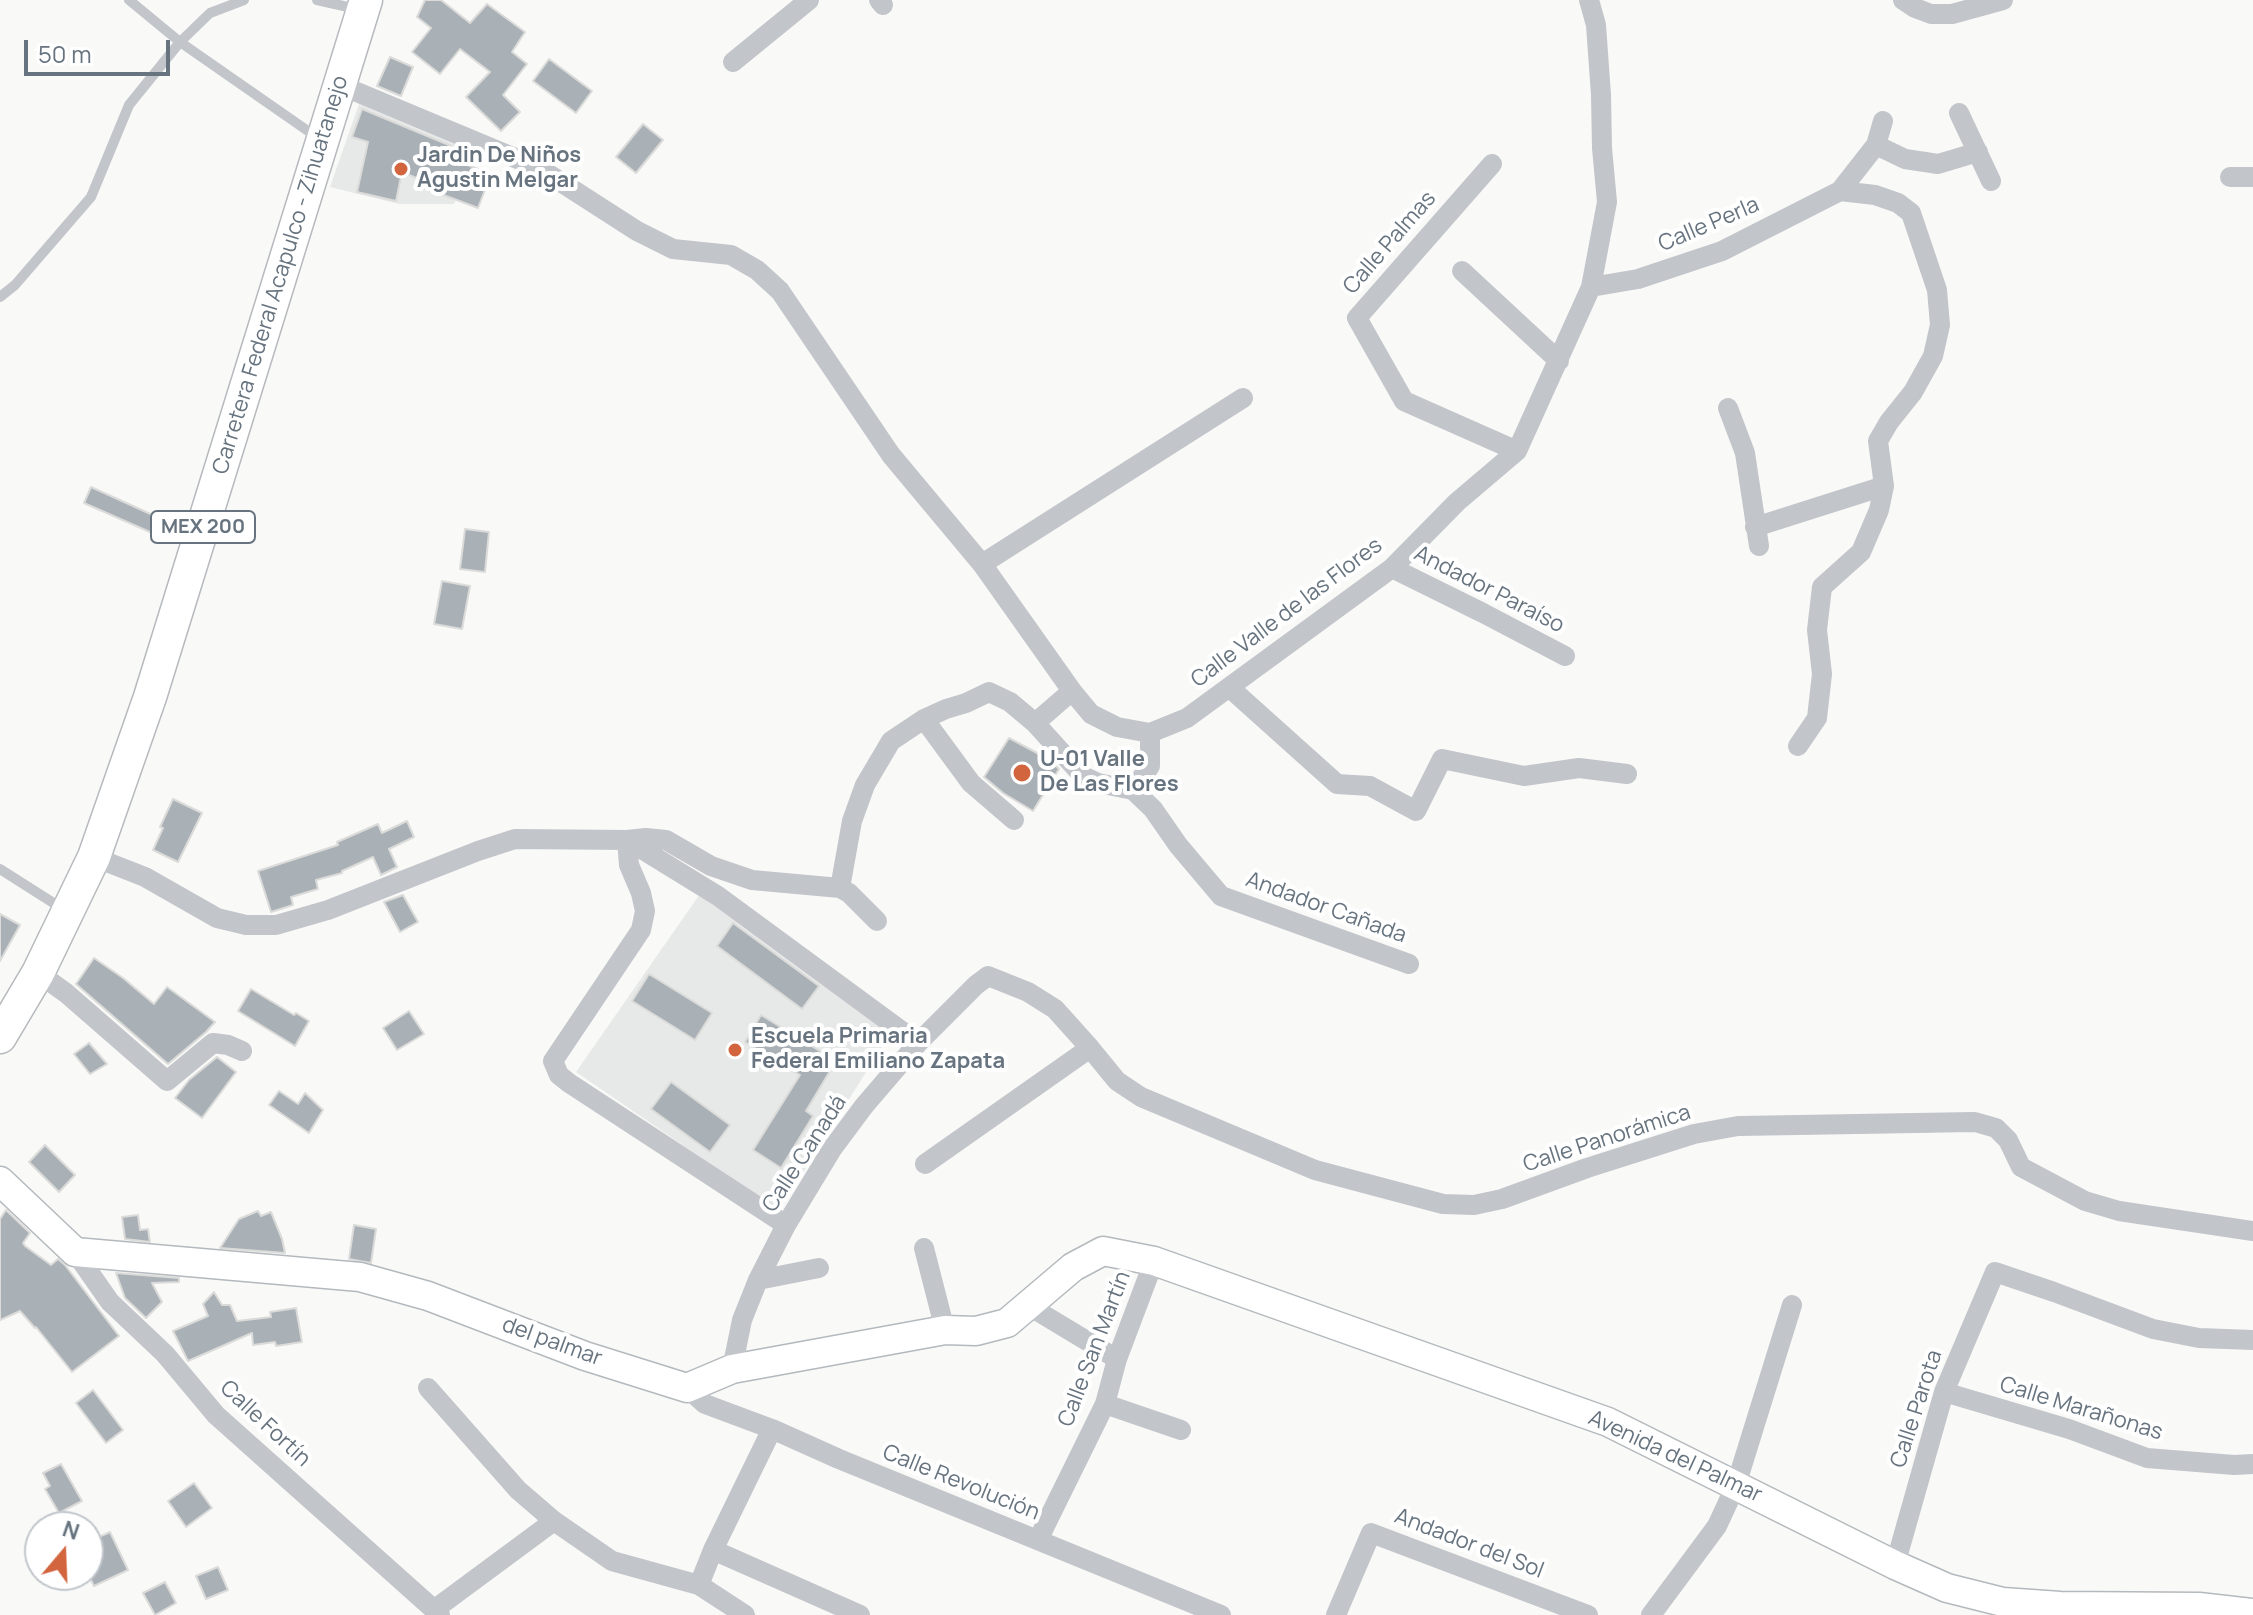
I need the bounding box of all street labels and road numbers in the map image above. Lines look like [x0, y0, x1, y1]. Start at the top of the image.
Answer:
street label: Carretera Federal Acapulco - Zihuatanejo [208, 73, 354, 477]
street label: Calle Palmas [1338, 186, 1442, 300]
street label: Calle Perla [1655, 192, 1763, 258]
road number: MEX 200 [151, 511, 255, 543]
street label: Calle Valle de las Flores [1186, 533, 1388, 693]
street label: Andador Paraíso [1410, 541, 1568, 639]
street label: Andador Cañada [1242, 867, 1410, 949]
street label: Calle Canadá [757, 1091, 853, 1217]
street label: Calle Panorámica [1520, 1100, 1694, 1178]
street label: Calle San Martín [1053, 1268, 1137, 1430]
street label: del palmar [498, 1312, 606, 1372]
street label: Calle Parota [1886, 1347, 1948, 1471]
street label: Calle Marañonas [1996, 1372, 2166, 1446]
street label: Calle Fortín [214, 1375, 316, 1473]
street label: Avenida del Palmar [1584, 1405, 1766, 1509]
street label: Calle Revolución [879, 1440, 1043, 1526]
street label: Andador del Sol [1391, 1503, 1547, 1585]

